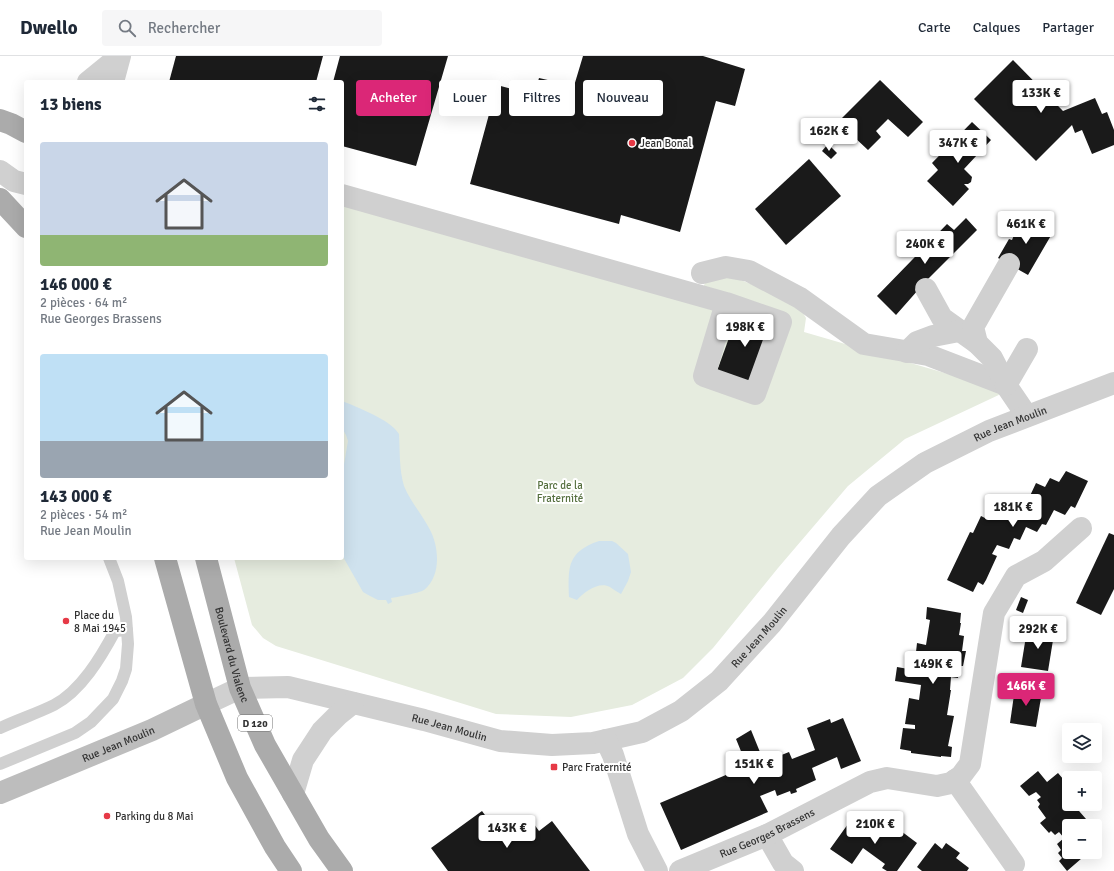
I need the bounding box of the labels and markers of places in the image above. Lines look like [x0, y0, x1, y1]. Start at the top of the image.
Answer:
pin: 133K € [1008, 80, 1074, 114]
pin: 162K € [796, 118, 862, 152]
pin: 347K € [925, 130, 991, 164]
place label: Jean Bonal [640, 137, 692, 150]
marker: Jean Bonal [627, 138, 637, 148]
pin: 461K € [993, 211, 1059, 245]
pin: 240K € [892, 231, 958, 265]
pin: 198K € [712, 314, 778, 348]
pin: 181K € [980, 494, 1046, 528]
place label: Place du 8 Mai 1945 [74, 609, 126, 635]
marker: Place du 8 Mai 1945 [61, 616, 71, 626]
pin: 292K € [1005, 616, 1071, 650]
pin: 149K € [900, 651, 966, 685]
pin: 146K € [993, 673, 1059, 707]
pin: 151K € [721, 751, 787, 785]
place label: Parc Fraternité [562, 761, 631, 774]
marker: Parc Fraternité [549, 762, 559, 772]
place label: Parking du 8 Mai [115, 810, 193, 823]
marker: Parking du 8 Mai [102, 811, 112, 821]
pin: 210K € [842, 811, 908, 845]
pin: 143K € [474, 815, 540, 849]

